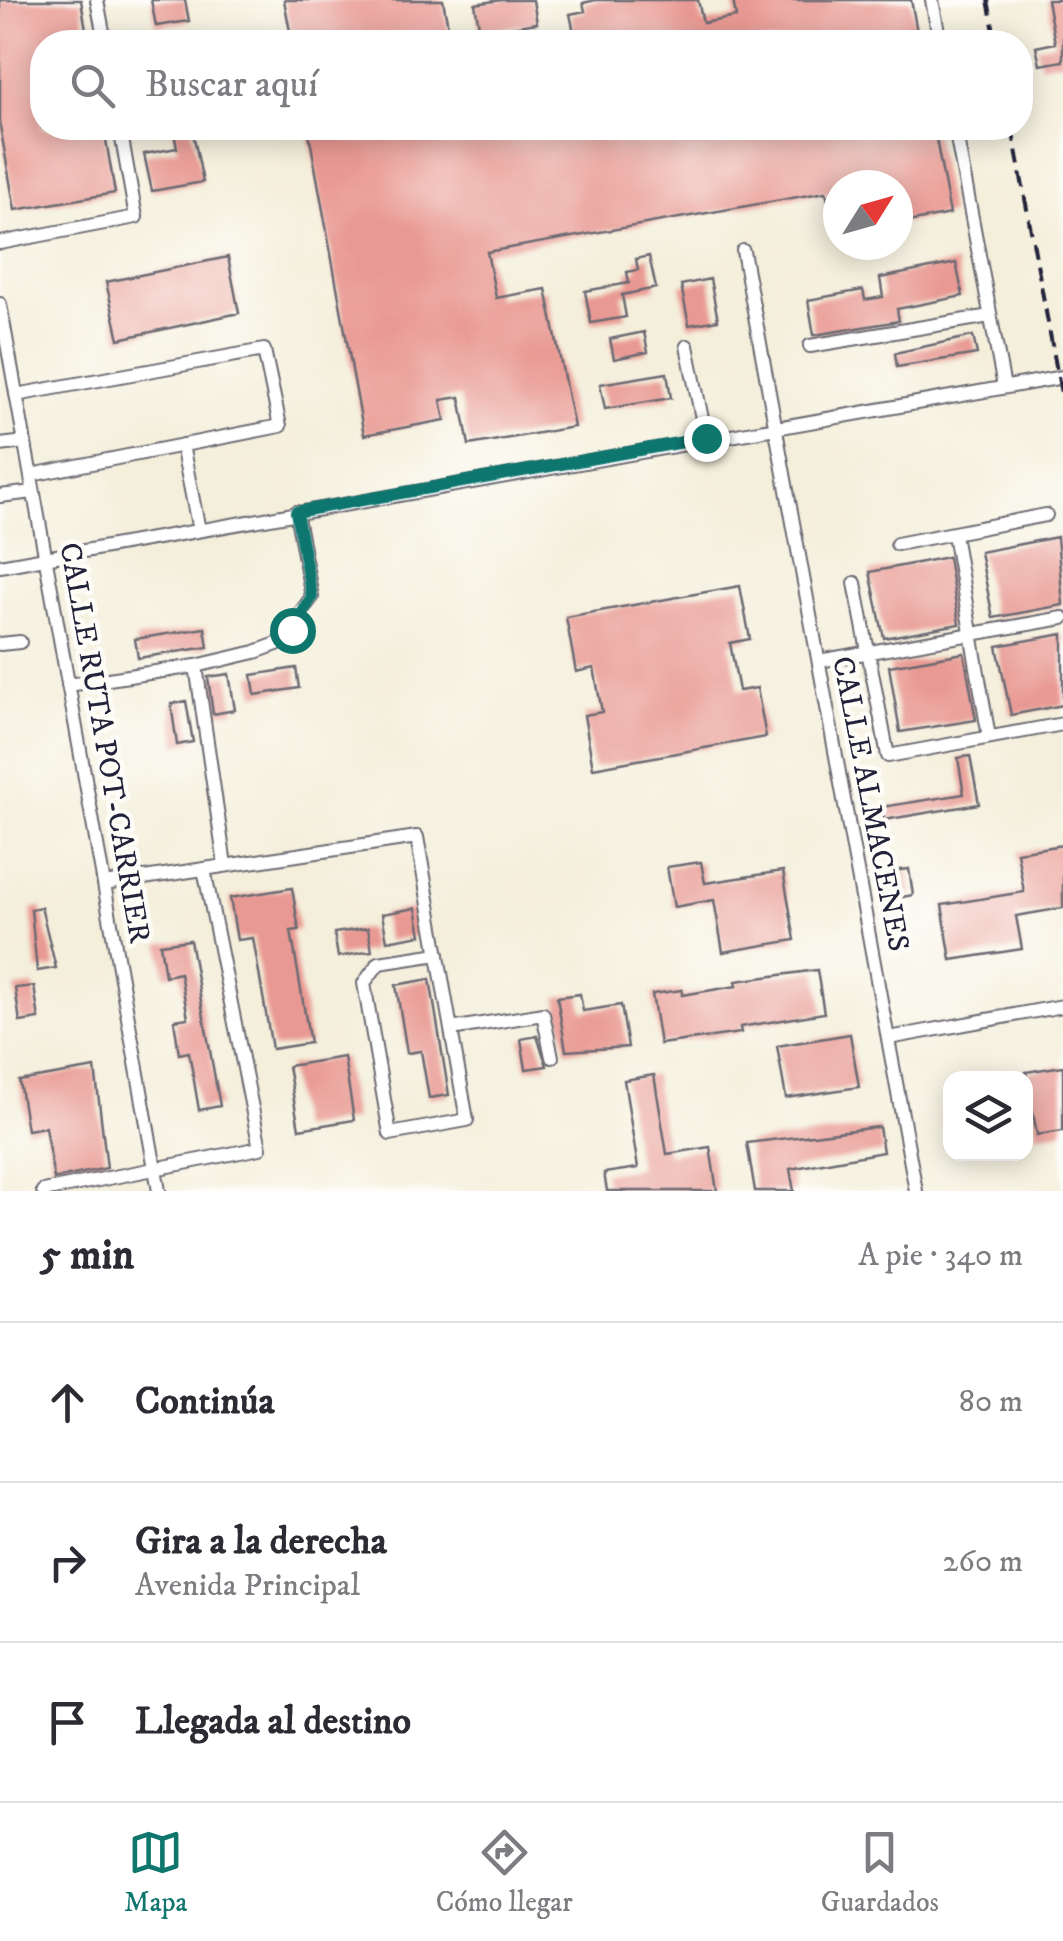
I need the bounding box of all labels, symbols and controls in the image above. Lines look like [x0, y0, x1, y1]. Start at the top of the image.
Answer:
search box [30, 30, 1033, 140]
icon: search [65, 58, 120, 113]
text: Buscar aquí [145, 61, 318, 109]
north arrow [823, 170, 913, 260]
route end [684, 416, 730, 462]
street label: CALLE RUTA POT-CARRIER [51, 540, 157, 946]
route start [270, 608, 316, 654]
street label: CALLE ALMACENES [823, 653, 917, 955]
map controls [943, 1071, 1033, 1161]
button: layers [943, 1071, 1033, 1161]
text: 5 min [40, 1230, 134, 1282]
text: A pie · 340 m [858, 1236, 1023, 1276]
icon: ahead [40, 1375, 95, 1430]
text: Continúa [135, 1378, 275, 1426]
text: 80 m [959, 1382, 1023, 1422]
text: Gira a la derecha [135, 1518, 387, 1566]
icon: right [40, 1535, 95, 1590]
text: 260 m [943, 1542, 1023, 1582]
text: Avenida Principal [135, 1566, 360, 1606]
icon: arrive [40, 1695, 95, 1750]
text: Llegada al destino [135, 1698, 411, 1746]
tab: Mapa [124, 1825, 188, 1920]
tab: Cómo llegar [436, 1825, 573, 1920]
tab: Guardados [821, 1825, 939, 1920]

